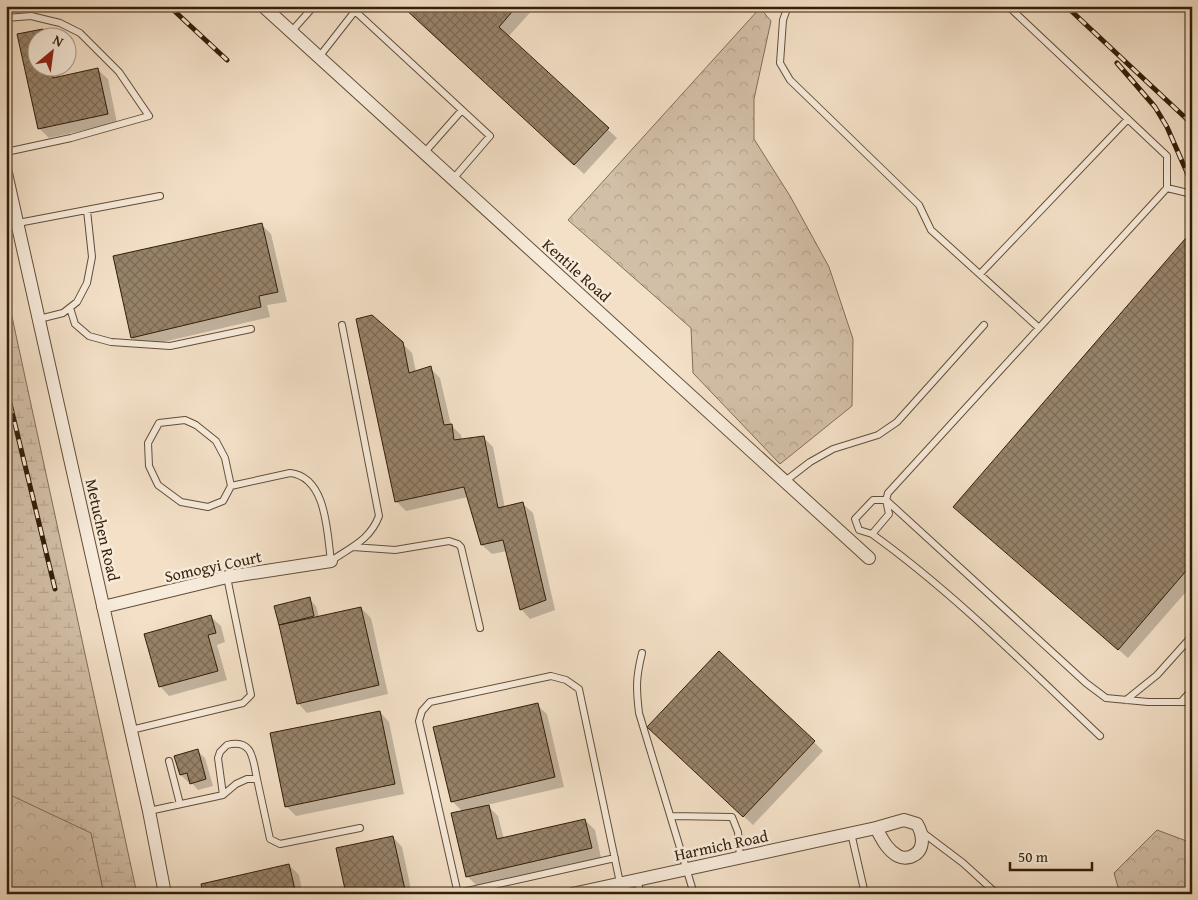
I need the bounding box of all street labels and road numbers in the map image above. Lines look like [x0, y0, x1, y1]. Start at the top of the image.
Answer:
street label: Kentile Road [537, 233, 617, 308]
street label: Metuchen Road [80, 477, 127, 584]
street label: Somogyi Court [162, 544, 264, 588]
street label: Harmich Road [672, 823, 770, 867]

